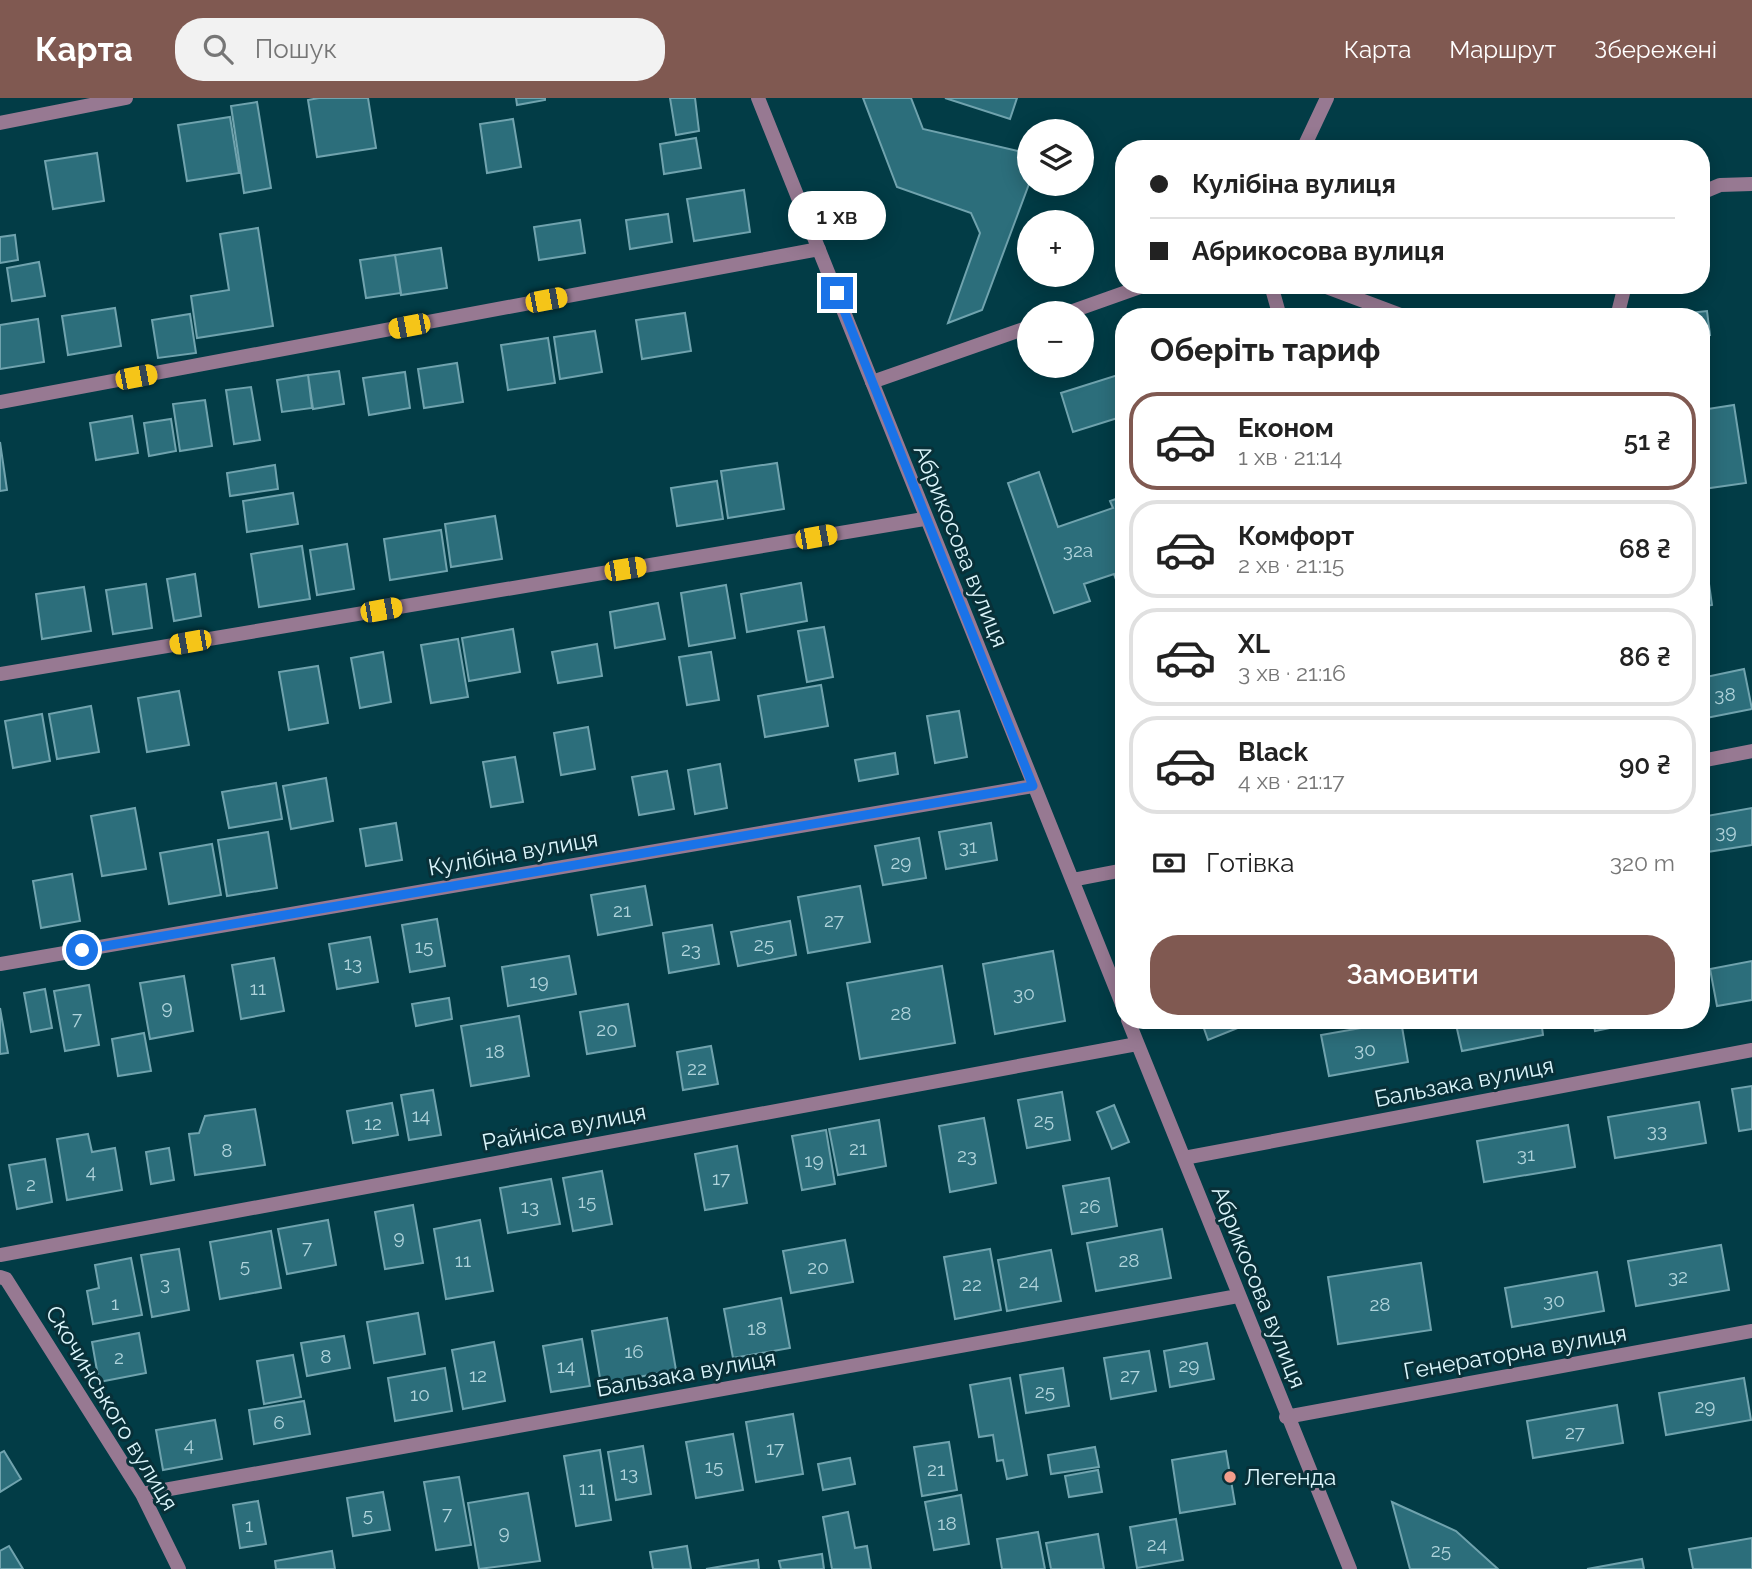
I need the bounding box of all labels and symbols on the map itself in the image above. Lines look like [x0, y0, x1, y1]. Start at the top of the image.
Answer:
callout: 1 хв [788, 192, 886, 240]
route end [821, 277, 853, 309]
car [524, 286, 569, 314]
car [387, 312, 432, 340]
car [114, 363, 159, 391]
street label: Абрикосова вулиця [909, 441, 1014, 651]
car [794, 523, 839, 551]
house number: 32а [1063, 539, 1093, 561]
car [603, 555, 648, 583]
car [359, 596, 404, 624]
car [168, 628, 213, 656]
house number: 38 [1714, 683, 1736, 705]
house number: 39 [1715, 820, 1737, 842]
street label: Кулібіна вулиця [426, 824, 600, 881]
house number: 31 [959, 835, 977, 857]
house number: 29 [890, 851, 912, 873]
house number: 21 [613, 899, 631, 921]
house number: 27 [824, 909, 844, 931]
house number: 25 [754, 933, 774, 955]
route start [66, 934, 98, 966]
house number: 15 [415, 935, 433, 957]
house number: 23 [681, 938, 701, 960]
house number: 13 [344, 952, 362, 974]
house number: 19 [529, 970, 549, 992]
house number: 11 [250, 977, 266, 999]
house number: 30 [1013, 982, 1035, 1004]
house number: 9 [161, 996, 173, 1018]
house number: 28 [890, 1002, 912, 1024]
house number: 7 [72, 1007, 82, 1029]
house number: 20 [596, 1018, 618, 1040]
house number: 30 [1354, 1038, 1376, 1060]
house number: 18 [485, 1040, 505, 1062]
street label: Бальзака вулиця [1372, 1051, 1556, 1112]
house number: 22 [687, 1057, 707, 1079]
street label: Райніса вулиця [480, 1097, 648, 1156]
house number: 14 [412, 1104, 430, 1126]
house number: 25 [1034, 1109, 1054, 1131]
house number: 12 [364, 1112, 382, 1134]
house number: 33 [1647, 1119, 1667, 1141]
house number: 21 [849, 1137, 867, 1159]
house number: 8 [221, 1139, 233, 1161]
house number: 31 [1517, 1143, 1535, 1165]
house number: 23 [957, 1144, 977, 1166]
house number: 19 [804, 1149, 824, 1171]
house number: 4 [86, 1160, 96, 1182]
house number: 17 [712, 1167, 730, 1189]
house number: 2 [26, 1173, 36, 1195]
street label: Абрикосова вулиця [1207, 1182, 1312, 1392]
house number: 15 [578, 1190, 596, 1212]
house number: 13 [521, 1195, 539, 1217]
house number: 26 [1079, 1195, 1101, 1217]
house number: 9 [393, 1226, 405, 1248]
house number: 7 [302, 1236, 312, 1258]
house number: 11 [455, 1249, 471, 1271]
house number: 28 [1118, 1249, 1140, 1271]
house number: 5 [240, 1254, 250, 1276]
house number: 20 [807, 1256, 829, 1278]
house number: 32 [1668, 1265, 1688, 1287]
house number: 24 [1019, 1270, 1039, 1292]
house number: 3 [160, 1272, 170, 1294]
house number: 22 [962, 1273, 982, 1295]
house number: 30 [1543, 1289, 1565, 1311]
house number: 1 [111, 1292, 119, 1314]
house number: 28 [1369, 1293, 1391, 1315]
street label: Скочинського вулиця [41, 1300, 184, 1515]
house number: 18 [747, 1317, 767, 1339]
street label: Генераторна вулиця [1401, 1319, 1629, 1384]
house number: 16 [624, 1340, 644, 1362]
street label: Бальзака вулиця [594, 1343, 778, 1402]
house number: 8 [320, 1345, 332, 1367]
house number: 2 [114, 1346, 124, 1368]
house number: 29 [1178, 1354, 1200, 1376]
house number: 14 [557, 1355, 575, 1377]
house number: 12 [469, 1364, 487, 1386]
house number: 27 [1120, 1364, 1140, 1386]
house number: 25 [1035, 1380, 1055, 1402]
house number: 10 [410, 1383, 430, 1405]
house number: 29 [1694, 1395, 1716, 1417]
house number: 6 [273, 1411, 285, 1433]
house number: 27 [1565, 1421, 1585, 1443]
house number: 4 [184, 1433, 194, 1455]
house number: 17 [766, 1437, 784, 1459]
house number: 15 [705, 1455, 723, 1477]
house number: 21 [927, 1458, 945, 1480]
house number: 13 [620, 1462, 638, 1484]
place label: Легенда [1244, 1463, 1336, 1490]
marker: Легенда [1222, 1469, 1238, 1485]
house number: 11 [579, 1477, 595, 1499]
house number: 7 [442, 1502, 452, 1524]
house number: 5 [363, 1503, 373, 1525]
house number: 18 [937, 1512, 957, 1534]
house number: 1 [245, 1514, 253, 1536]
house number: 9 [498, 1521, 510, 1543]
house number: 24 [1147, 1533, 1167, 1555]
house number: 25 [1431, 1539, 1451, 1561]

